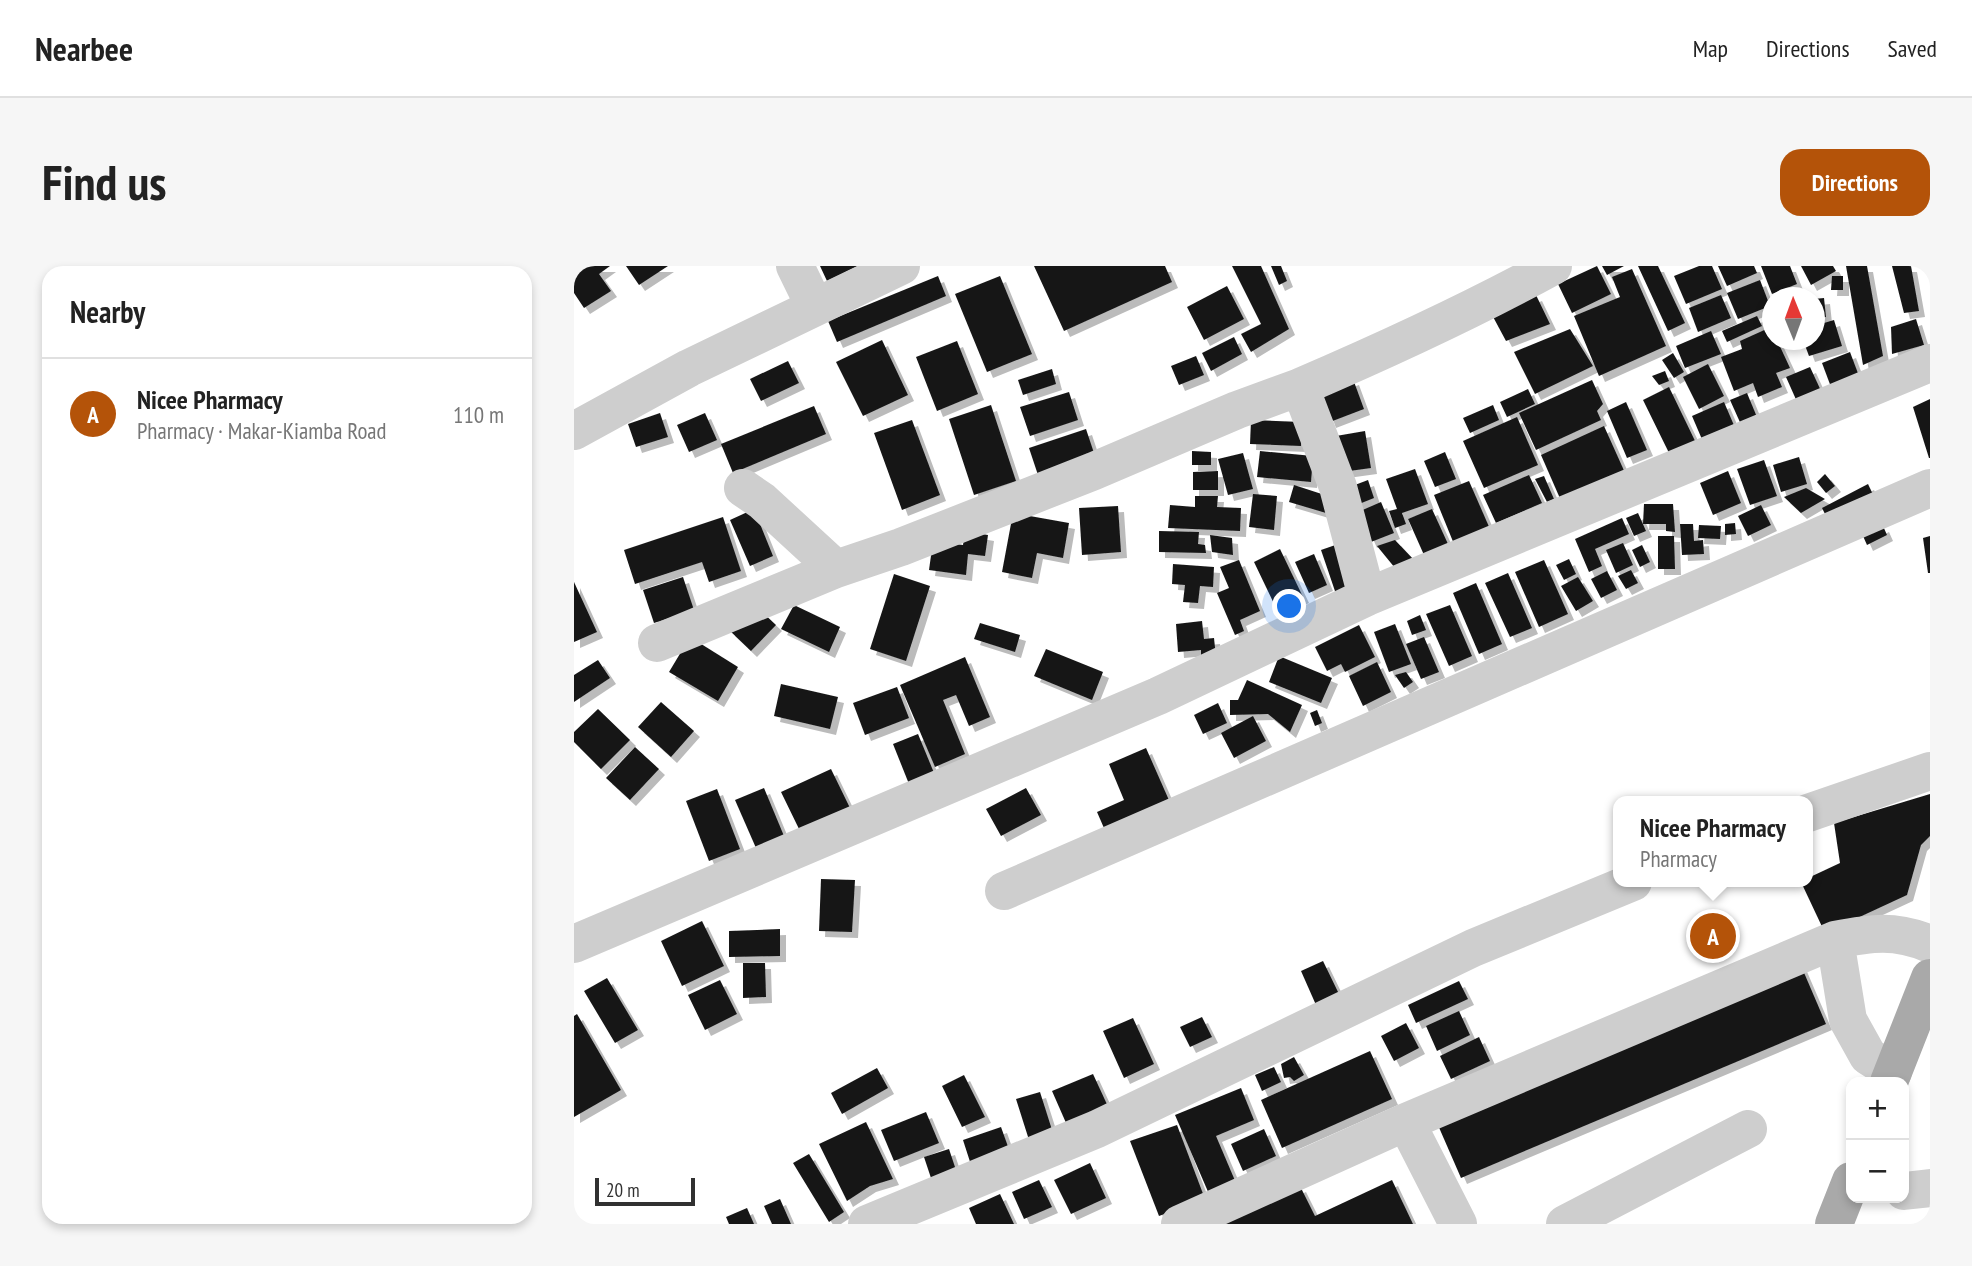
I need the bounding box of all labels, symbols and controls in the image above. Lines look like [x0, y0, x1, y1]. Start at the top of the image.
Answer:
text: Nearbee [35, 27, 133, 70]
text: Map [1693, 33, 1728, 64]
text: Directions [1766, 33, 1850, 64]
text: Saved [1888, 33, 1937, 64]
button: Directions [1780, 149, 1930, 216]
text: Find us [42, 150, 166, 214]
north arrow [1762, 287, 1825, 350]
text: Nearby [70, 292, 145, 331]
text: Nicee Pharmacy [137, 383, 283, 416]
text: A [87, 400, 99, 429]
text: 110 m [453, 400, 504, 429]
text: Pharmacy · Makar-Kiamba Road [137, 416, 387, 445]
your location [1272, 589, 1306, 623]
popup [1613, 796, 1813, 887]
text: Nicee Pharmacy [1640, 811, 1786, 844]
text: Pharmacy [1640, 844, 1717, 873]
pin: A [1690, 910, 1736, 962]
map controls [1846, 1077, 1909, 1203]
button: + [1846, 1077, 1909, 1140]
button: − [1846, 1140, 1909, 1203]
scale bar [595, 1175, 695, 1207]
text: 20 m [606, 1178, 640, 1202]

